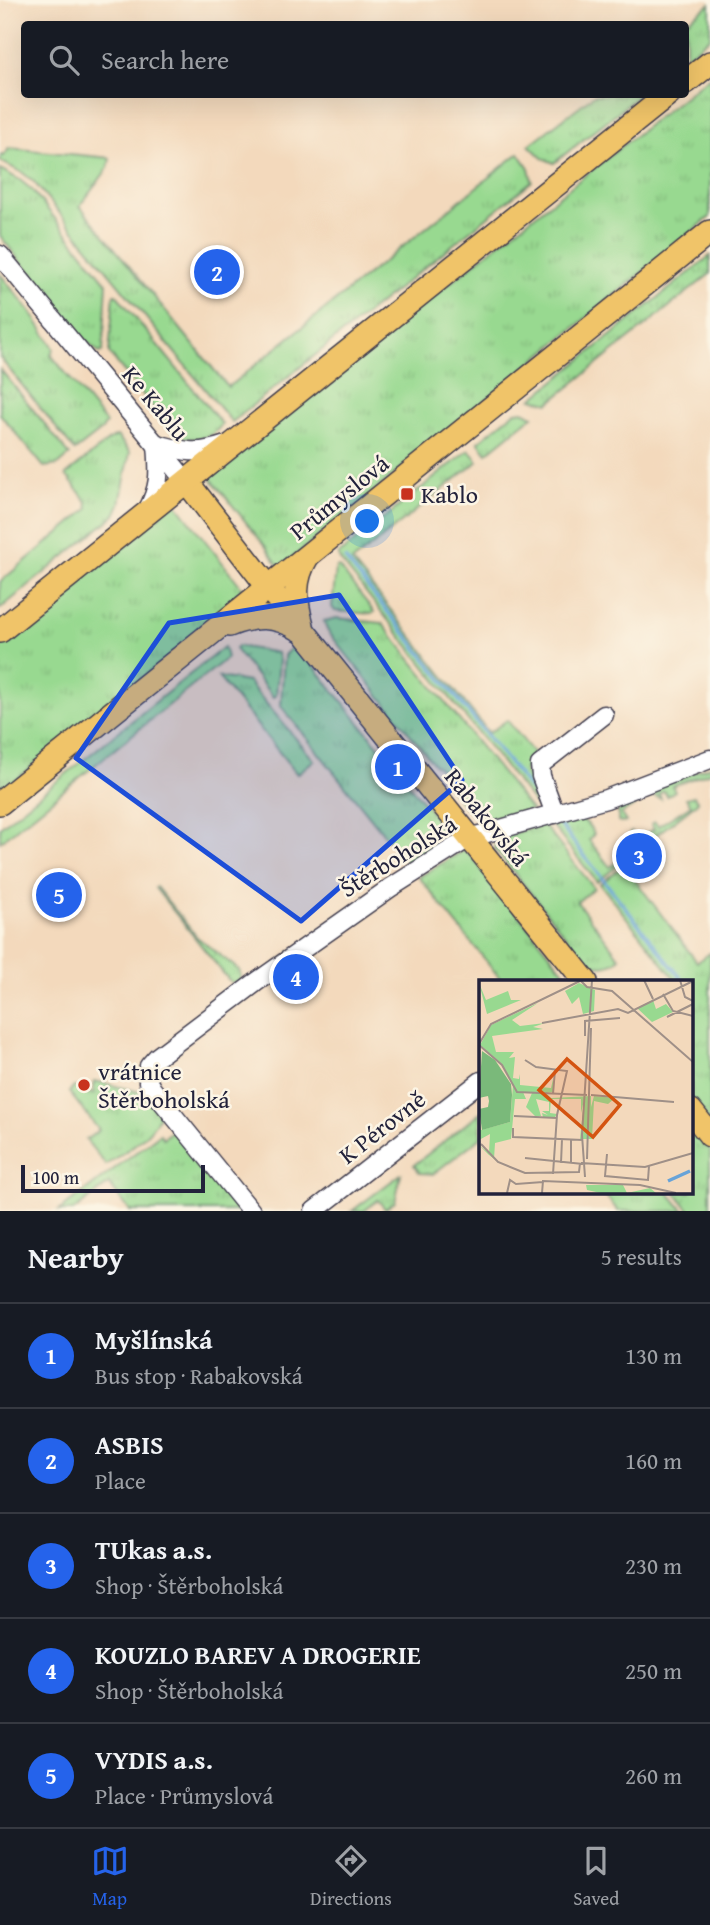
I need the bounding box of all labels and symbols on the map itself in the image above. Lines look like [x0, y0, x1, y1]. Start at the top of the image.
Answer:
pin: 2 [194, 246, 240, 298]
street label: Ke Kablu [114, 358, 198, 448]
street label: Průmyslová [282, 446, 397, 548]
place label: Kablo [421, 477, 478, 512]
marker: Kablo [399, 486, 415, 502]
your location [350, 504, 384, 538]
pin: 1 [375, 741, 421, 793]
street label: Rabakovská [436, 760, 538, 874]
street label: Štěrboholská [333, 806, 464, 906]
pin: 3 [616, 830, 662, 882]
pin: 5 [36, 869, 82, 921]
pin: 4 [273, 951, 319, 1003]
inset map [479, 980, 692, 1194]
place label: vrátnice Štěrboholská [98, 1054, 230, 1117]
marker: vrátnice Štěrboholská [76, 1077, 92, 1093]
street label: K Pérovně [331, 1082, 433, 1172]
scale bar [21, 1162, 205, 1194]

